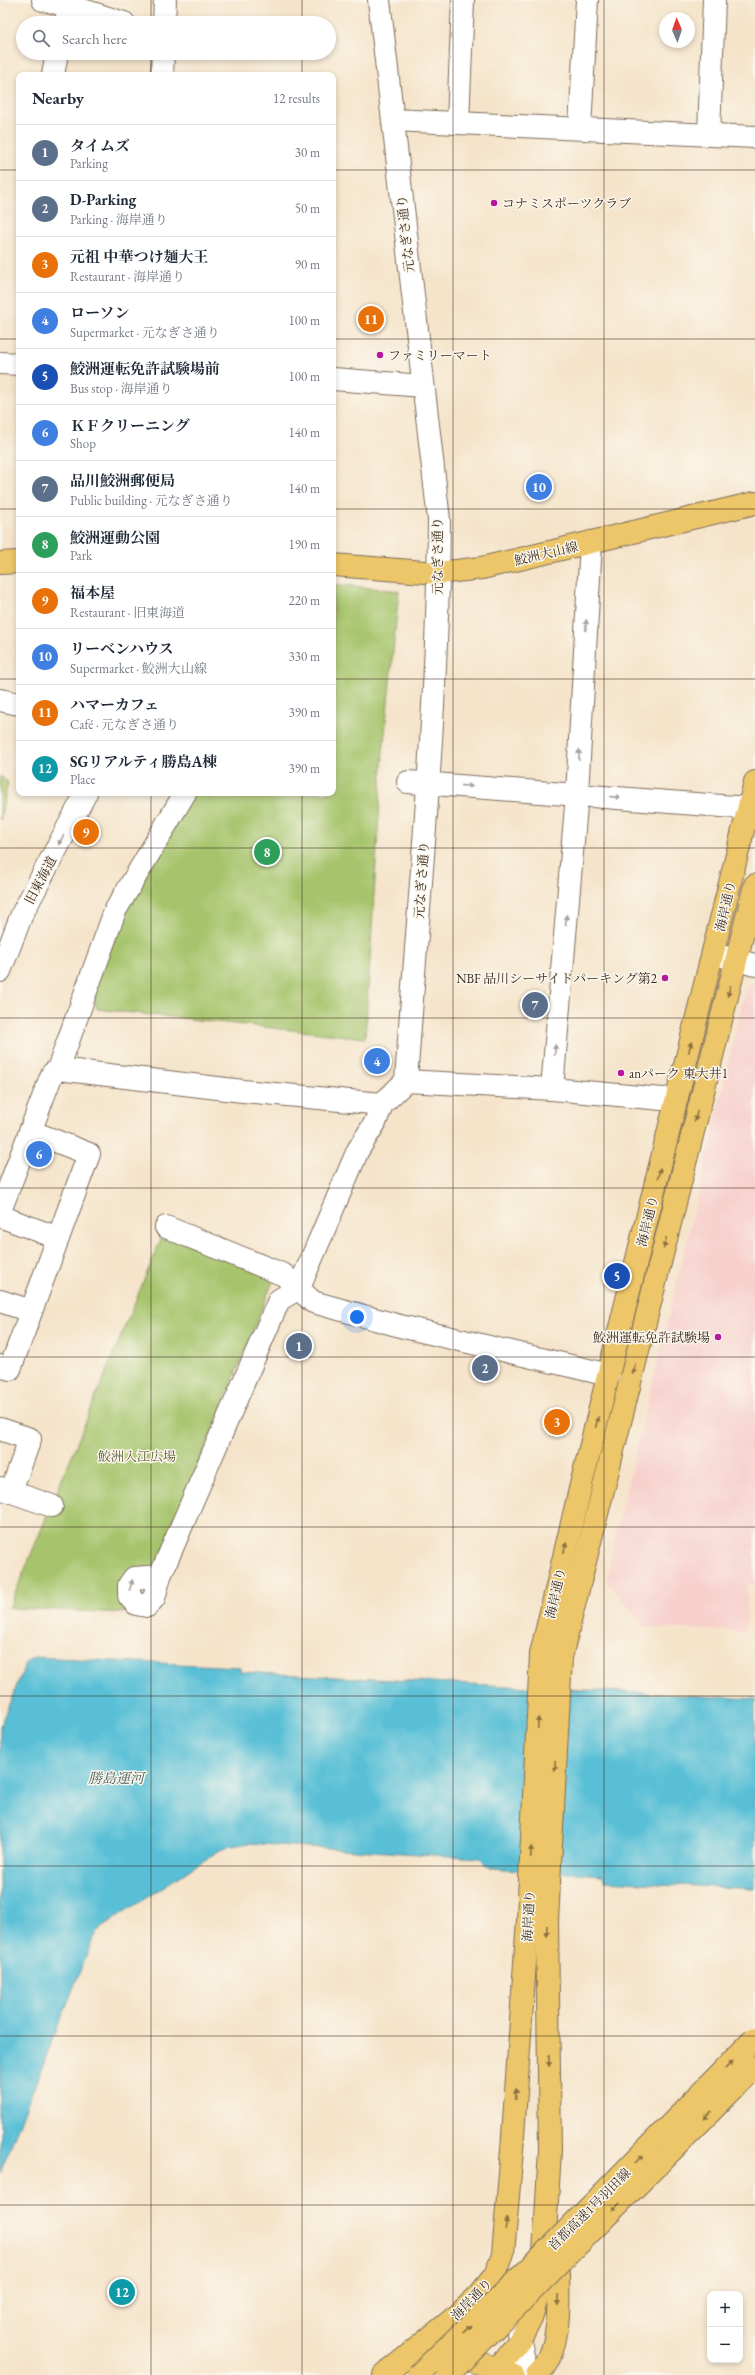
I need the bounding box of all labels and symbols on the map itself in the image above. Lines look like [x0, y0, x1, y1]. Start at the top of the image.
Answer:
north arrow [659, 12, 695, 48]
street label: 元なぎさ通り [393, 194, 418, 274]
place label: コナミスポーツクラブ [502, 195, 631, 212]
marker: コナミスポーツクラブ [489, 198, 499, 208]
pin: 11 [358, 304, 384, 334]
place label: ファミリーマート [388, 347, 492, 364]
marker: ファミリーマート [375, 350, 385, 360]
pin: 10 [526, 472, 552, 502]
street label: 元なぎさ通り [429, 517, 446, 595]
street label: 鮫洲大山線 [513, 538, 580, 569]
one-way arrow [583, 619, 590, 631]
one-way arrow [575, 749, 582, 761]
one-way arrow [461, 782, 473, 789]
one-way arrow [609, 794, 621, 800]
pin: 9 [73, 817, 99, 847]
one-way arrow [58, 834, 65, 845]
pin: 8 [254, 837, 280, 867]
street label: 元なぎさ通り [410, 841, 433, 920]
street label: 旧東海道 [21, 853, 60, 907]
street label: 海岸通り [711, 879, 740, 933]
one-way arrow [563, 914, 569, 926]
place label: NBF 品川シーサイドパーキング第2 [456, 970, 658, 987]
marker: NBF 品川シーサイドパーキング第2 [660, 973, 670, 983]
one-way arrow [726, 985, 732, 997]
pin: 7 [522, 990, 548, 1020]
one-way arrow [687, 1041, 693, 1053]
one-way arrow [552, 1044, 559, 1056]
pin: 4 [364, 1046, 390, 1076]
place label: anパーク 東大井1 [629, 1065, 728, 1082]
marker: anパーク 東大井1 [616, 1068, 626, 1078]
one-way arrow [693, 1111, 699, 1123]
pin: 6 [26, 1139, 52, 1169]
one-way arrow [656, 1167, 662, 1179]
street label: 海岸通り [633, 1194, 662, 1248]
one-way arrow [662, 1237, 668, 1249]
pin: 5 [604, 1261, 630, 1291]
your location [347, 1307, 367, 1327]
place label: 鮫洲運転免許試験場 [593, 1329, 710, 1346]
pin: 1 [286, 1331, 312, 1361]
marker: 鮫洲運転免許試験場 [713, 1332, 723, 1342]
pin: 2 [472, 1353, 498, 1383]
one-way arrow [631, 1363, 637, 1375]
pin: 3 [544, 1407, 570, 1437]
one-way arrow [594, 1415, 600, 1427]
park label: 鮫洲入江広場 [98, 1448, 176, 1465]
one-way arrow [563, 1542, 569, 1554]
street label: 海岸通り [541, 1566, 570, 1620]
one-way arrow [128, 1578, 134, 1590]
one-way arrow [534, 1717, 541, 1729]
one-way arrow [552, 1759, 559, 1772]
water label: 勝島運河 [88, 1769, 147, 1787]
one-way arrow [528, 1846, 535, 1858]
street label: 海岸通り [519, 1890, 538, 1942]
one-way arrow [544, 1925, 550, 1938]
one-way arrow [546, 2055, 552, 2068]
one-way arrow [724, 2060, 734, 2070]
one-way arrow [513, 2088, 520, 2100]
one-way arrow [703, 2110, 713, 2120]
one-way arrow [634, 2154, 644, 2164]
street label: 首都高速1号羽田線 [544, 2164, 634, 2254]
one-way arrow [611, 2202, 621, 2212]
one-way arrow [503, 2218, 509, 2230]
street label: 海岸通り [447, 2275, 496, 2324]
pin: 12 [109, 2277, 135, 2307]
one-way arrow [554, 2294, 561, 2306]
one-way arrow [462, 2324, 472, 2334]

